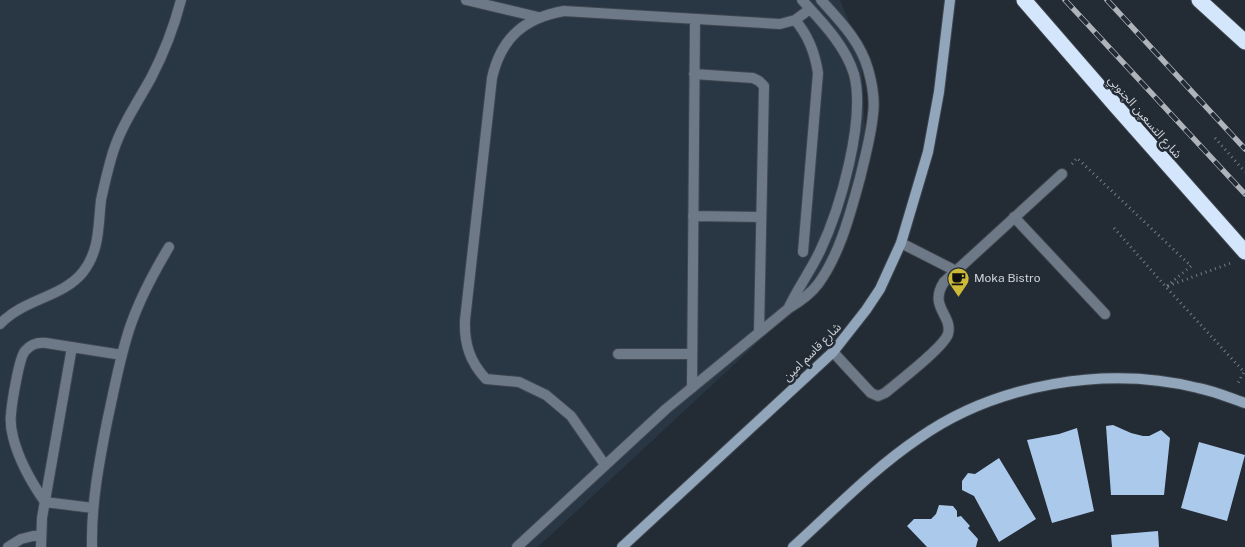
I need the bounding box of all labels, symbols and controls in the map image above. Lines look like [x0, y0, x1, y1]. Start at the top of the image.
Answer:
street label: شارع التسعين الجنوبي [1103, 73, 1185, 163]
cafe icon: Moka Bistro [946, 266, 970, 297]
place label: Moka Bistro [974, 271, 1041, 285]
street label: شارع قاسم امين [780, 320, 845, 385]

